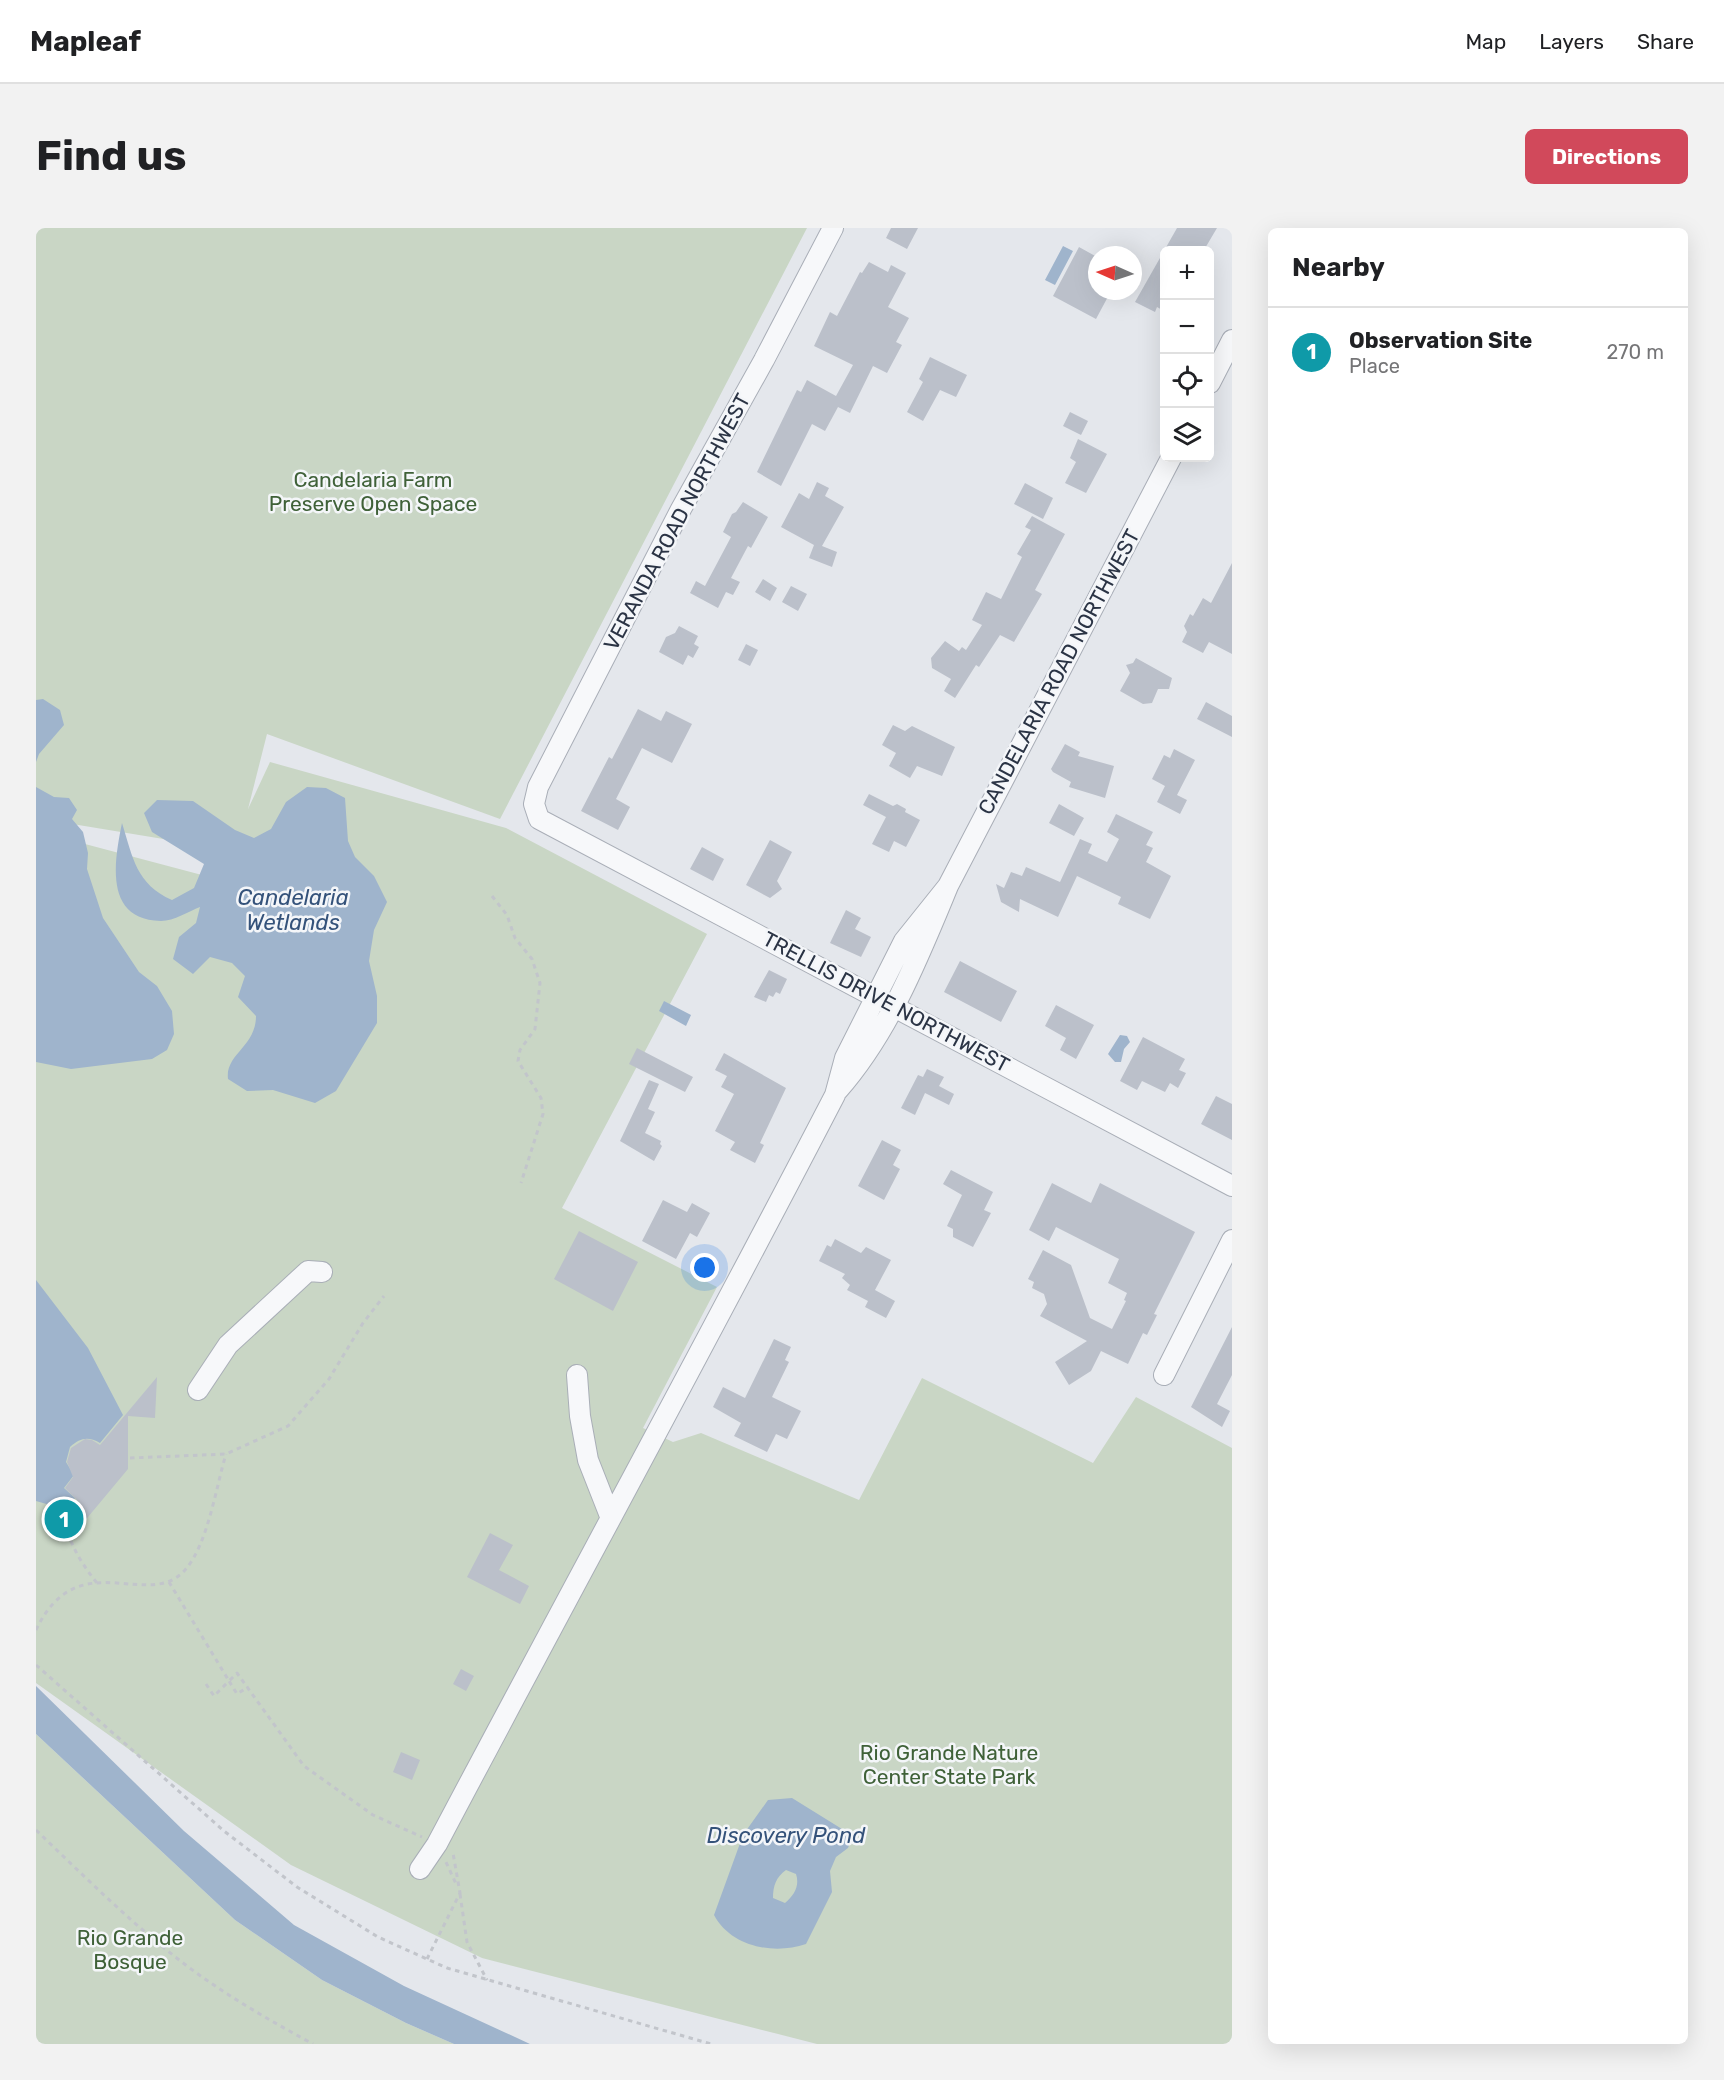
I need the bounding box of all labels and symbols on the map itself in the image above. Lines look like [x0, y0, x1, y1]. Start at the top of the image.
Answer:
north arrow [1088, 246, 1142, 300]
street label: VERANDA ROAD NORTHWEST [598, 389, 755, 654]
park label: Candelaria Farm Preserve Open Space [269, 467, 477, 516]
street label: CANDELARIA ROAD NORTHWEST [973, 525, 1145, 819]
water label: Candelaria Wetlands [237, 884, 349, 936]
street label: TRELLIS DRIVE NORTHWEST [759, 926, 1014, 1077]
your location [690, 1253, 719, 1282]
pin: 1 [45, 1496, 84, 1542]
park label: Rio Grande Nature Center State Park [860, 1740, 1038, 1789]
water label: Discovery Pond [707, 1822, 866, 1849]
park label: Rio Grande Bosque [77, 1925, 183, 1974]

